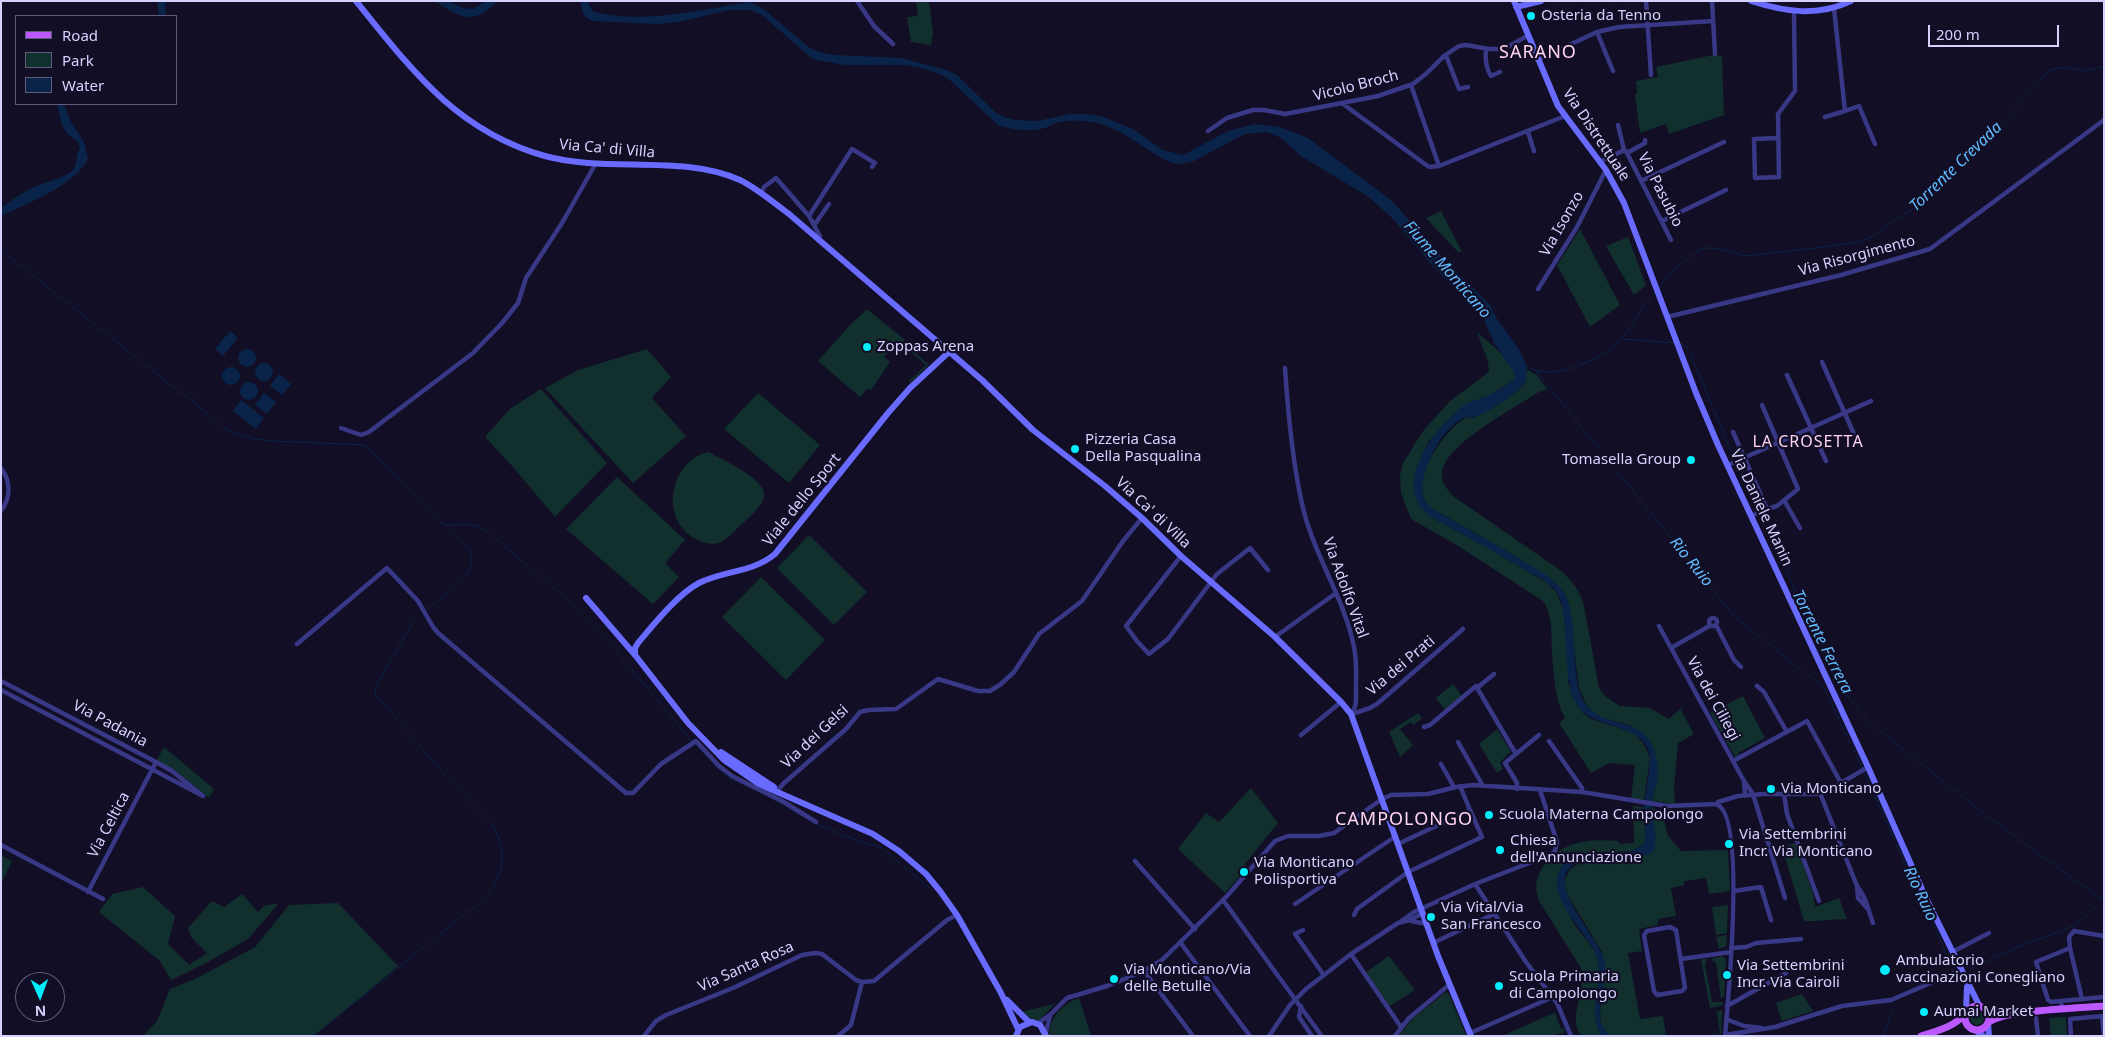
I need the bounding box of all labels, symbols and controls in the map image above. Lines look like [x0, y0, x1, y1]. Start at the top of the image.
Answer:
place label: Osteria da Tenno [1541, 7, 1661, 25]
marker: Osteria da Tenno [1525, 10, 1537, 22]
legend [15, 15, 178, 105]
scale bar [1930, 15, 2061, 47]
text: 200 m [1936, 24, 1980, 44]
text: Road [62, 25, 98, 45]
district label: SARANO [1498, 42, 1578, 64]
text: Park [62, 50, 94, 70]
street label: Vicolo Broch [1312, 67, 1400, 105]
text: Water [62, 75, 104, 95]
street label: Via Distrettuale [1558, 85, 1634, 185]
water label: Torrente Crevada [1906, 118, 2006, 216]
street label: Via Ca' di Villa [558, 136, 656, 162]
street label: Via Pasubio [1634, 150, 1686, 230]
street label: Via Isonzo [1536, 188, 1588, 260]
water label: Fiume Monticano [1399, 217, 1495, 323]
street label: Via Risorgimento [1797, 232, 1917, 280]
place label: Zoppas Arena [877, 338, 974, 356]
marker: Zoppas Arena [861, 341, 873, 353]
place label: Pizzeria Casa Della Pasqualina [1085, 431, 1201, 466]
district label: LA CROSETTA [1751, 432, 1865, 452]
marker: Pizzeria Casa Della Pasqualina [1069, 443, 1081, 455]
street label: Via Daniele Manin [1726, 447, 1796, 569]
street label: Viale dello Sport [759, 450, 845, 550]
place label: Tomasella Group [1562, 451, 1681, 469]
marker: Tomasella Group [1685, 454, 1697, 466]
street label: Via Ca' di Villa [1112, 474, 1194, 552]
water label: Rio Ruio [1665, 533, 1717, 591]
street label: Via Adolfo Vital [1318, 535, 1372, 641]
water label: Torrente Ferrera [1788, 587, 1856, 697]
street label: Via dei Prati [1363, 632, 1439, 700]
street label: Via dei Ciliegi [1683, 654, 1743, 744]
street label: Via Padania [70, 697, 150, 751]
street label: Via dei Gelsi [778, 701, 852, 773]
place label: Via Monticano [1781, 780, 1881, 798]
marker: Via Monticano [1765, 783, 1777, 795]
street label: Via Celtica [84, 789, 134, 861]
place label: Scuola Materna Campolongo [1499, 806, 1703, 824]
district label: CAMPOLONGO [1334, 809, 1474, 831]
marker: Scuola Materna Campolongo [1483, 809, 1495, 821]
place label: Via Settembrini Incr. Via Monticano [1739, 826, 1873, 861]
place label: Chiesa dell'Annunciazione [1510, 832, 1642, 867]
marker: Via Settembrini Incr. Via Monticano [1723, 838, 1735, 850]
marker: Chiesa dell'Annunciazione [1494, 844, 1506, 856]
place label: Via Monticano Polisportiva [1254, 854, 1354, 889]
water label: Rio Ruio [1899, 864, 1941, 924]
marker: Via Monticano Polisportiva [1238, 866, 1250, 878]
place label: Via Vital/Via San Francesco [1441, 899, 1541, 934]
marker: Via Vital/Via San Francesco [1425, 911, 1437, 923]
street label: Via Santa Rosa [695, 938, 797, 996]
place label: Ambulatorio vaccinazioni Conegliano [1896, 952, 2065, 987]
place label: Via Settembrini Incr. Via Cairoli [1737, 957, 1845, 992]
place label: Via Monticano/Via delle Betulle [1124, 961, 1251, 996]
marker: Ambulatorio vaccinazioni Conegliano [1878, 963, 1892, 977]
place label: Scuola Primaria di Campolongo [1509, 968, 1619, 1003]
marker: Via Settembrini Incr. Via Cairoli [1721, 969, 1733, 981]
north arrow [15, 972, 65, 1022]
marker: Via Monticano/Via delle Betulle [1108, 973, 1120, 985]
marker: Scuola Primaria di Campolongo [1493, 980, 1505, 992]
text: N [34, 1002, 47, 1021]
place label: Aumai Market [1934, 1003, 2033, 1021]
marker: Aumai Market [1918, 1006, 1930, 1018]

